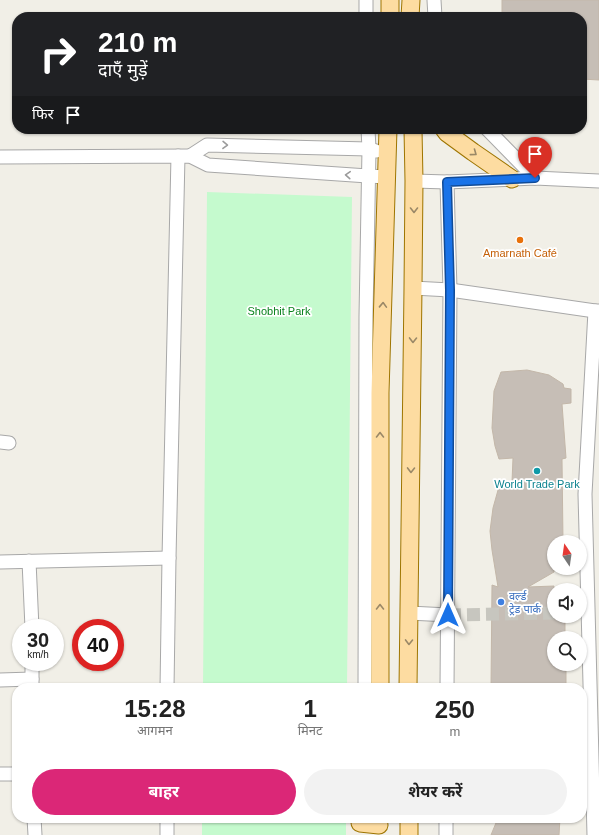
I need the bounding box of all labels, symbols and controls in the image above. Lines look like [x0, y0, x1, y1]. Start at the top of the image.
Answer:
text: 210 m [98, 27, 177, 58]
icon: right [32, 28, 84, 80]
text: दाएँ मुड़ें [98, 60, 148, 80]
icon: arrive [62, 104, 84, 126]
text: फिर [32, 105, 54, 122]
pin [518, 137, 552, 178]
one-way arrow [222, 141, 228, 150]
icon: arrive [524, 143, 546, 165]
one-way arrow [470, 148, 477, 156]
one-way arrow [345, 170, 351, 179]
one-way arrow [410, 207, 418, 213]
marker: Amarnath Café [515, 235, 525, 245]
place label: Amarnath Café [483, 247, 557, 259]
one-way arrow [379, 302, 387, 308]
park label: Shobhit Park [248, 305, 311, 317]
one-way arrow [408, 337, 417, 343]
one-way arrow [376, 432, 384, 438]
marker: World Trade Park [532, 466, 542, 476]
one-way arrow [407, 467, 415, 473]
place label: World Trade Park [494, 478, 580, 490]
north arrow [547, 535, 587, 575]
map controls [547, 535, 587, 671]
button: sound [547, 583, 587, 623]
place label: वर्ल्ड ट्रेड पार्क [509, 590, 542, 616]
position arrow [427, 594, 469, 636]
marker: वर्ल्ड ट्रेड पार्क [496, 597, 506, 607]
one-way arrow [376, 604, 384, 610]
speed limit sign: 40 [72, 619, 124, 671]
text: 30 [27, 629, 49, 651]
button: search [547, 631, 587, 671]
one-way arrow [405, 639, 413, 645]
text: km/h [27, 649, 49, 660]
text: 15:28 [124, 695, 186, 722]
text: 1 [303, 695, 317, 722]
text: 250 [435, 696, 475, 723]
text: आगमन [137, 723, 173, 738]
text: मिनट [298, 723, 323, 738]
text: m [449, 724, 460, 739]
button: बाहर [32, 769, 296, 815]
button: शेयर करें [304, 769, 567, 815]

